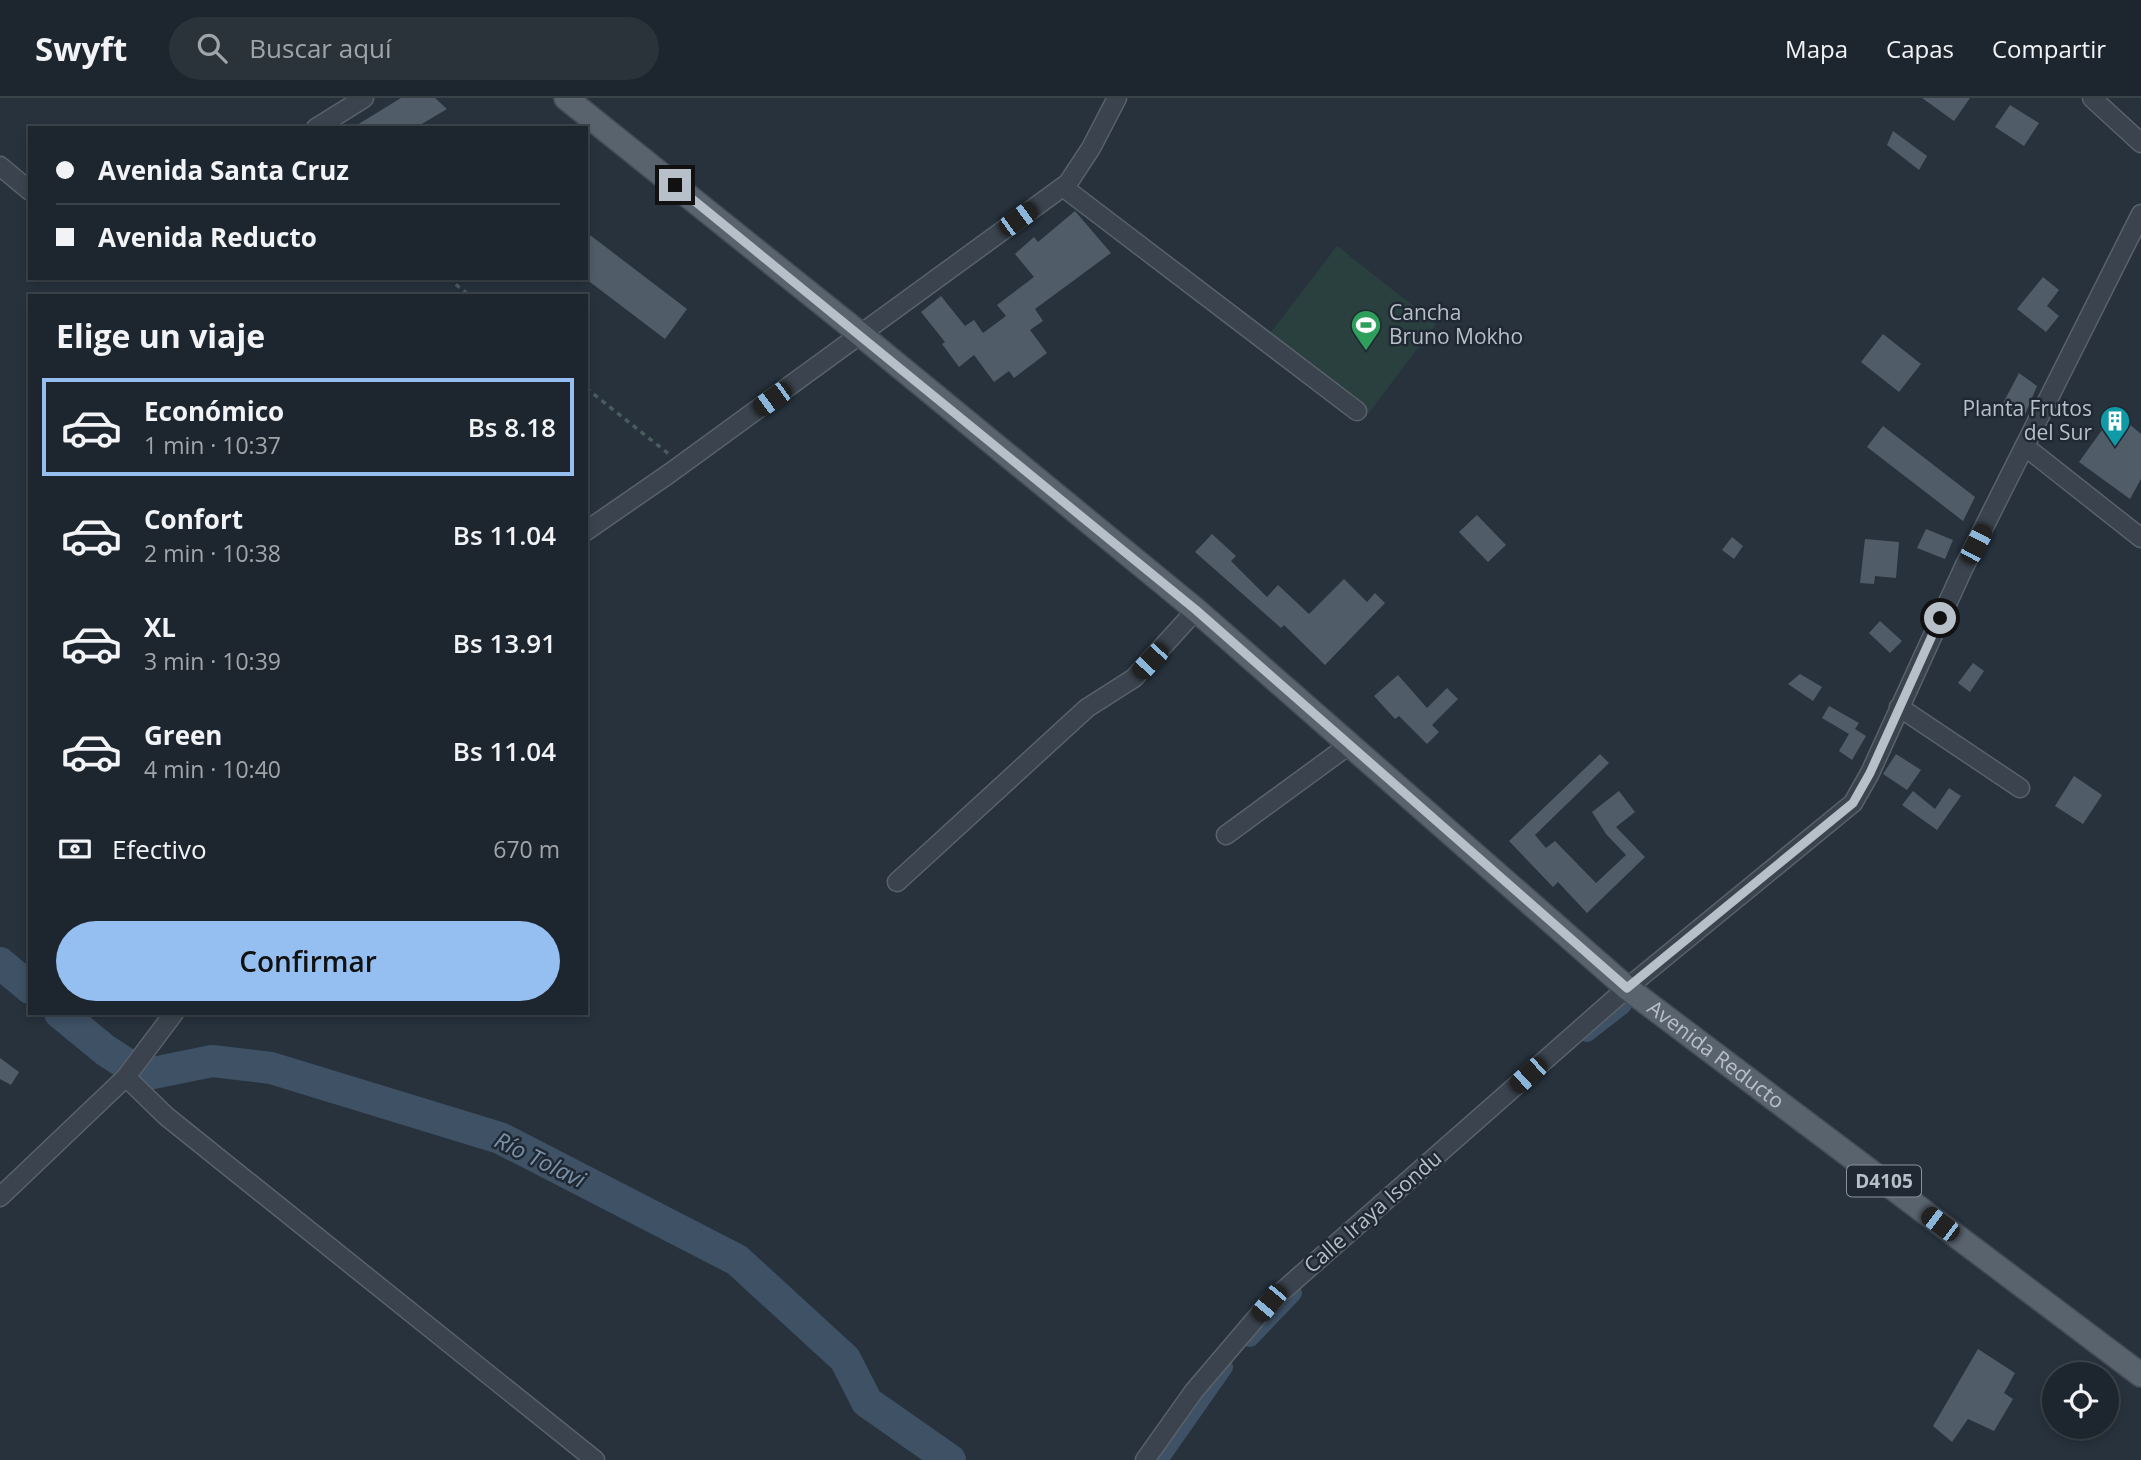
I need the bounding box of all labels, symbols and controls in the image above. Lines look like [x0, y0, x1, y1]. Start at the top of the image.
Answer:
search box [169, 17, 659, 80]
text: Swyft [35, 26, 127, 71]
icon: search [193, 29, 231, 67]
text: Buscar aquí [249, 30, 392, 66]
text: Mapa [1785, 32, 1848, 65]
text: Capas [1886, 32, 1954, 65]
text: Compartir [1992, 32, 2106, 65]
text: Avenida Santa Cruz [98, 152, 349, 188]
route end [659, 169, 691, 201]
car [995, 198, 1042, 240]
text: Avenida Reducto [98, 219, 317, 255]
place label: Cancha Bruno Mokho [1389, 298, 1523, 350]
sports icon: Cancha Bruno Mokho [1349, 308, 1383, 352]
text: Elige un viaje [56, 314, 265, 357]
car [749, 378, 796, 420]
text: Económico [144, 393, 284, 429]
place label: Planta Frutos del Sur [1962, 394, 2092, 446]
icon: car [60, 396, 123, 459]
building icon: Planta Frutos del Sur [2098, 404, 2132, 448]
text: Bs 8.18 [468, 409, 556, 445]
text: 1 min · 10:37 [144, 429, 281, 461]
text: Confort [144, 501, 243, 537]
icon: car [60, 504, 123, 567]
text: Bs 11.04 [453, 517, 556, 553]
car [1957, 521, 1996, 567]
text: 2 min · 10:38 [144, 537, 281, 569]
route start [1924, 602, 1956, 634]
text: XL [144, 609, 176, 645]
icon: car [60, 612, 123, 675]
text: Bs 13.91 [453, 625, 556, 661]
car [1128, 638, 1173, 684]
text: 3 min · 10:39 [144, 645, 281, 677]
text: Green [144, 717, 222, 753]
icon: car [60, 720, 123, 783]
text: Bs 11.04 [453, 733, 556, 769]
text: 4 min · 10:40 [144, 753, 281, 785]
icon: cash [56, 830, 94, 868]
text: Efectivo [112, 831, 207, 867]
text: 670 m [493, 833, 560, 865]
button: Confirmar [56, 921, 560, 1001]
street label: Avenida Reducto [1642, 993, 1790, 1115]
car [1506, 1053, 1551, 1097]
water label: Río Tolavi [490, 1123, 592, 1195]
street label: Calle Iraya Isondu [1298, 1144, 1447, 1279]
road number: D4105 [1847, 1166, 1921, 1196]
car [1917, 1203, 1964, 1245]
car [1248, 1280, 1291, 1326]
map controls [2042, 1362, 2119, 1439]
button: locate [2042, 1362, 2119, 1439]

